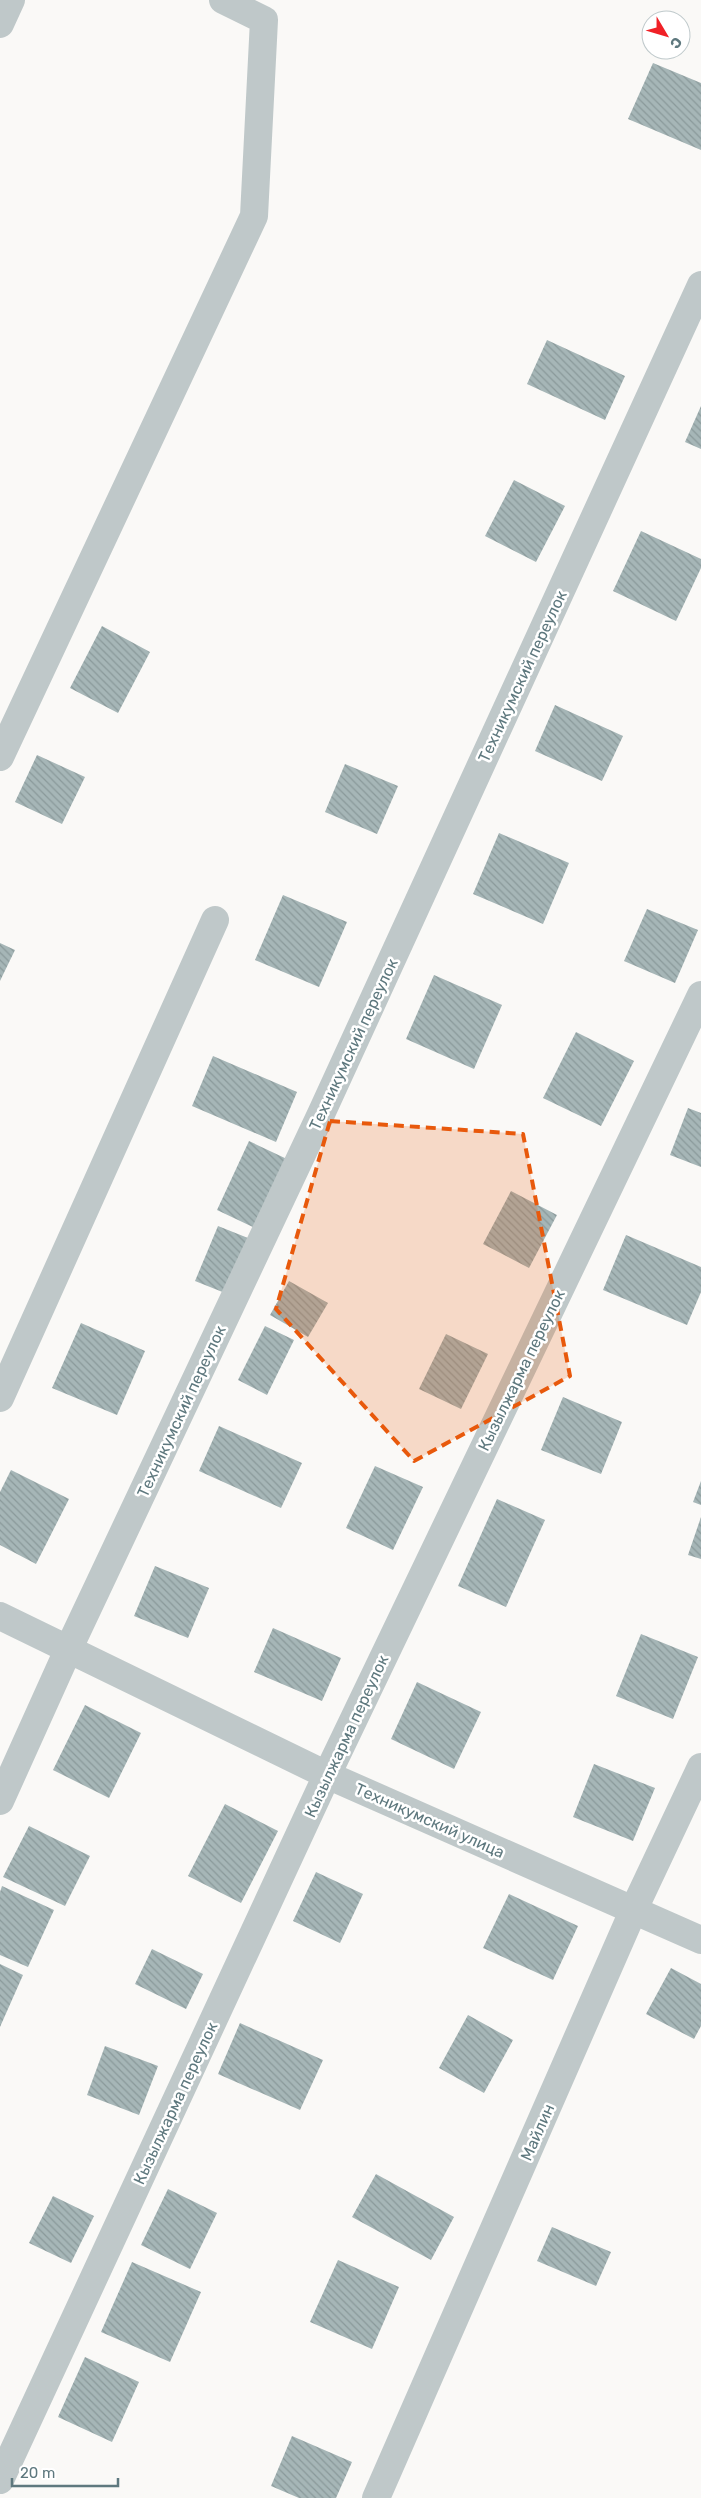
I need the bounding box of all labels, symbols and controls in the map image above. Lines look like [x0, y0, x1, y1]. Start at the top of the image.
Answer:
north arrow [641, 10, 691, 60]
text: С [666, 34, 686, 52]
street label: Техникумский переулок [474, 587, 571, 765]
street label: Техникумский переулок [305, 955, 402, 1133]
street label: Кызылжарма переулок [474, 1286, 569, 1454]
street label: Техникумский переулок [133, 1322, 230, 1500]
street label: Кызылжарма переулок [300, 1652, 393, 1820]
street label: Техникумский улица [352, 1779, 507, 1862]
street label: Кызылжарма переулок [129, 2019, 222, 2187]
street label: Майлин [517, 2101, 558, 2164]
scale bar [12, 2456, 119, 2488]
text: 20 m [20, 2464, 55, 2482]

